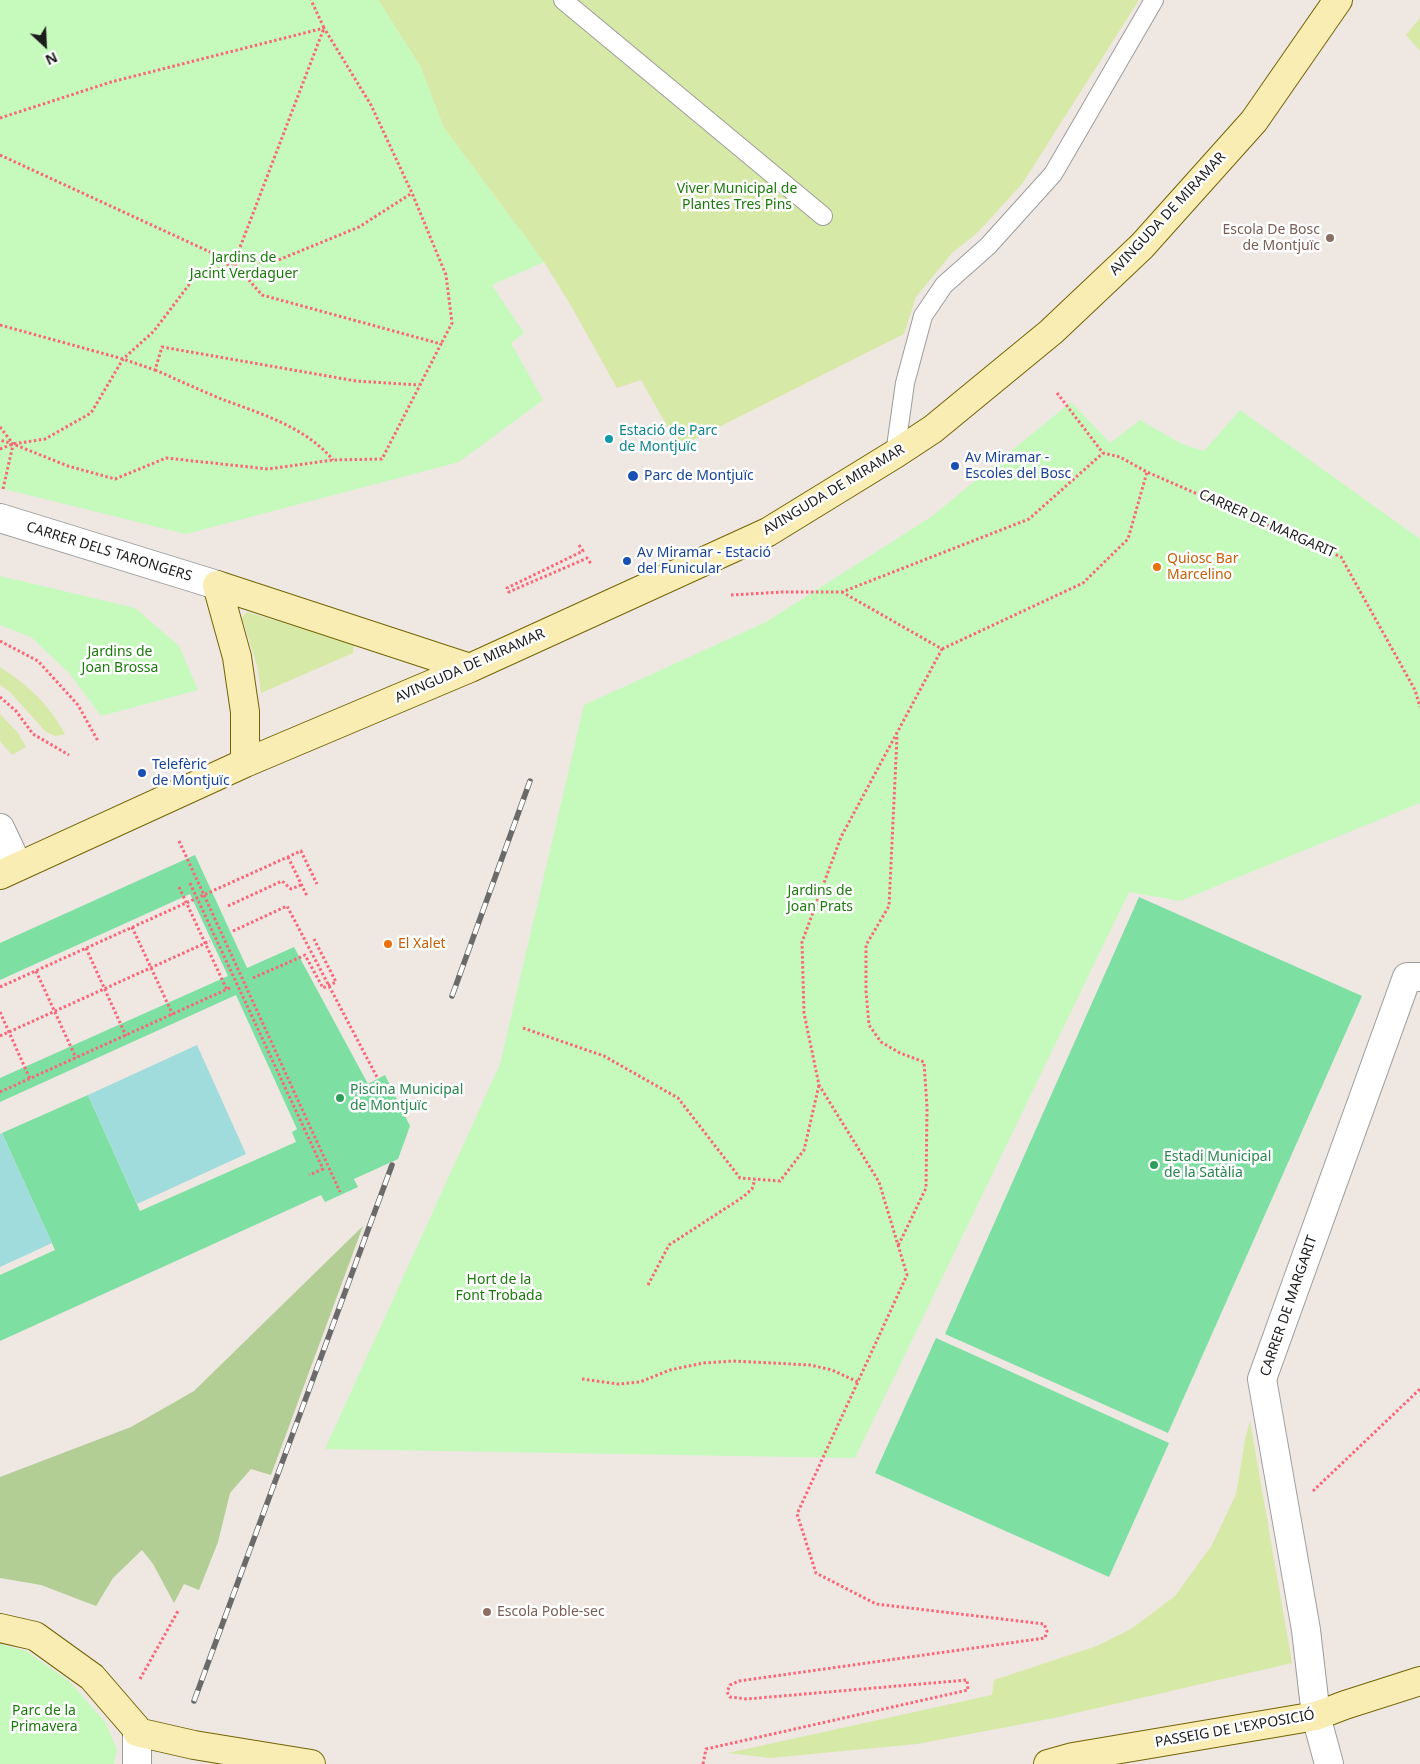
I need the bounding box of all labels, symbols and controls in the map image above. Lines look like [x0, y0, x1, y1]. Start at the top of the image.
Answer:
north arrow [20, 20, 70, 70]
text: N [42, 48, 61, 70]
street label: AVINGUDA DE MIRAMAR [1107, 149, 1229, 279]
park label: Viver Municipal de Plantes Tres Pins [677, 181, 797, 213]
place label: Escola De Bosc de Montjuïc [1222, 222, 1320, 254]
marker: Escola De Bosc de Montjuïc [1324, 232, 1336, 244]
park label: Jardins de Jacint Verdaguer [190, 250, 298, 282]
place label: Estació de Parc de Montjuïc [619, 423, 718, 456]
marker: Estació de Parc de Montjuïc [603, 433, 615, 445]
street label: AVINGUDA DE MIRAMAR [760, 441, 908, 539]
place label: Av Miramar - Escoles del Bosc [965, 450, 1071, 482]
marker: Av Miramar - Escoles del Bosc [949, 460, 961, 472]
place label: Parc de Montjuïc [644, 468, 754, 484]
marker: Parc de Montjuïc [626, 469, 640, 483]
street label: CARRER DE MARGARIT [1196, 486, 1338, 562]
street label: CARRER DELS TARONGERS [24, 519, 194, 585]
place label: Av Miramar - Estació del Funicular [637, 545, 771, 578]
place label: Quiosc Bar Marcelino [1167, 551, 1238, 584]
marker: Av Miramar - Estació del Funicular [621, 555, 633, 567]
marker: Quiosc Bar Marcelino [1151, 561, 1163, 573]
street label: AVINGUDA DE MIRAMAR [392, 625, 548, 707]
park label: Jardins de Joan Brossa [82, 644, 158, 676]
place label: Telefèric de Montjuïc [152, 757, 230, 790]
marker: Telefèric de Montjuïc [136, 767, 148, 779]
park label: Jardins de Joan Prats [787, 883, 853, 916]
place label: El Xalet [398, 936, 446, 952]
marker: El Xalet [382, 938, 394, 950]
place label: Piscina Municipal de Montjuïc [350, 1082, 463, 1114]
marker: Piscina Municipal de Montjuïc [334, 1092, 346, 1104]
place label: Estadi Municipal de la Satàlia [1164, 1149, 1271, 1182]
marker: Estadi Municipal de la Satàlia [1148, 1159, 1160, 1171]
street label: CARRER DE MARGARIT [1257, 1233, 1321, 1379]
park label: Hort de la Font Trobada [455, 1272, 543, 1304]
place label: Escola Poble-sec [497, 1604, 605, 1620]
marker: Escola Poble-sec [481, 1606, 493, 1618]
park label: Parc de la Primavera [10, 1703, 78, 1735]
street label: PASSEIG DE L'EXPOSICIÓ [1154, 1707, 1316, 1751]

